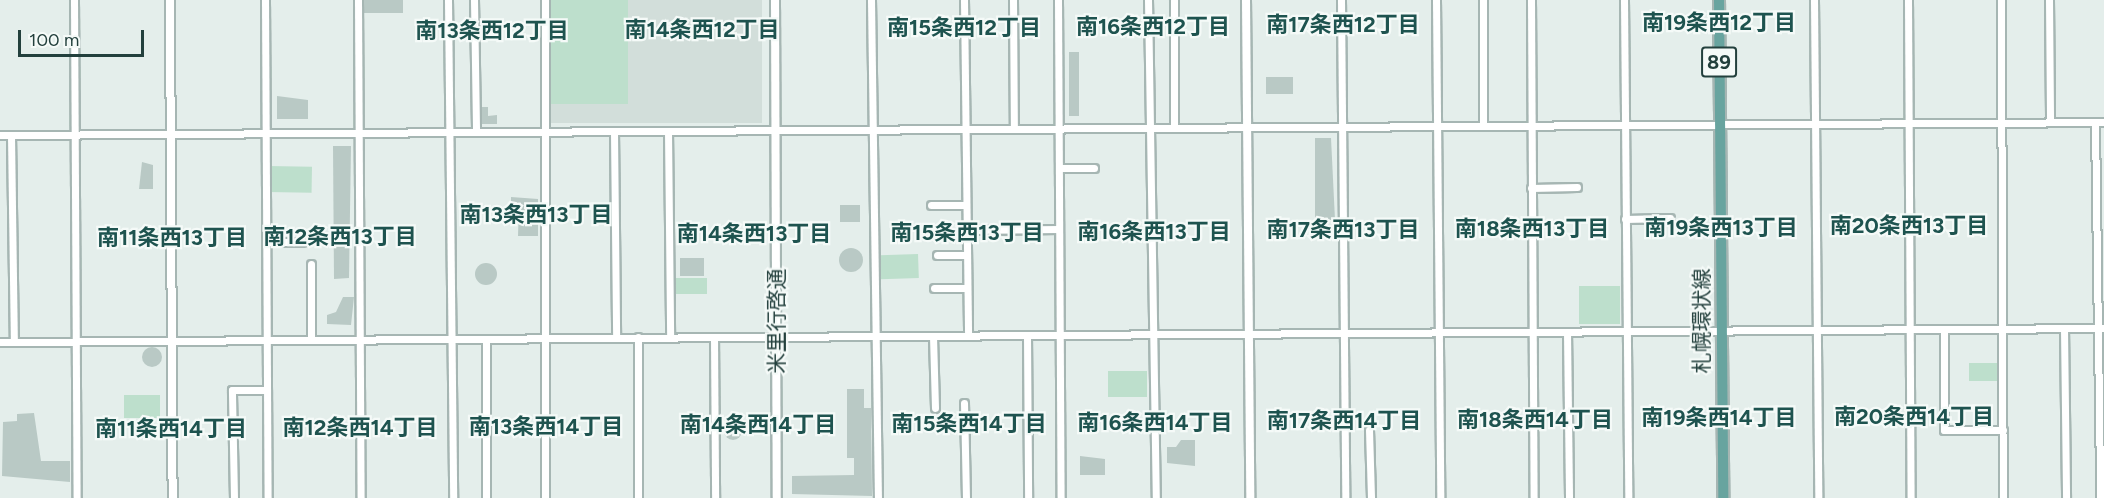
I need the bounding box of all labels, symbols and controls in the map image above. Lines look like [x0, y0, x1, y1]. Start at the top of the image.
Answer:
district label: 南19条西12丁目 [1642, 10, 1796, 36]
district label: 南17条西12丁目 [1266, 12, 1420, 38]
district label: 南16条西12丁目 [1076, 14, 1230, 40]
district label: 南15条西12丁目 [887, 15, 1041, 41]
district label: 南14条西12丁目 [624, 17, 780, 43]
scale bar [21, 18, 147, 56]
district label: 南13条西12丁目 [415, 18, 569, 44]
text: 100 m [29, 29, 79, 51]
road number: 89 [1701, 45, 1737, 79]
district label: 南13条西13丁目 [459, 202, 613, 228]
district label: 南20条西13丁目 [1830, 213, 1988, 239]
district label: 南19条西13丁目 [1644, 215, 1798, 241]
district label: 南18条西13丁目 [1455, 216, 1609, 242]
district label: 南17条西13丁目 [1266, 217, 1420, 243]
district label: 南16条西13丁目 [1077, 219, 1231, 245]
district label: 南15条西13丁目 [890, 220, 1044, 246]
district label: 南14条西13丁目 [677, 221, 831, 247]
district label: 南12条西13丁目 [263, 224, 417, 250]
district label: 南11条西13丁目 [97, 225, 247, 251]
street label: 米里行啓通 [764, 269, 790, 373]
street label: 札幌環状線 [1689, 269, 1715, 373]
district label: 南20条西14丁目 [1834, 404, 1994, 430]
district label: 南19条西14丁目 [1641, 405, 1797, 431]
district label: 南18条西14丁目 [1457, 407, 1613, 433]
district label: 南17条西14丁目 [1267, 408, 1421, 434]
district label: 南16条西14丁目 [1077, 410, 1233, 436]
district label: 南15条西14丁目 [891, 411, 1047, 437]
district label: 南14条西14丁目 [680, 412, 836, 438]
district label: 南13条西14丁目 [469, 414, 623, 440]
district label: 南12条西14丁目 [282, 415, 438, 441]
district label: 南11条西14丁目 [95, 416, 247, 442]

